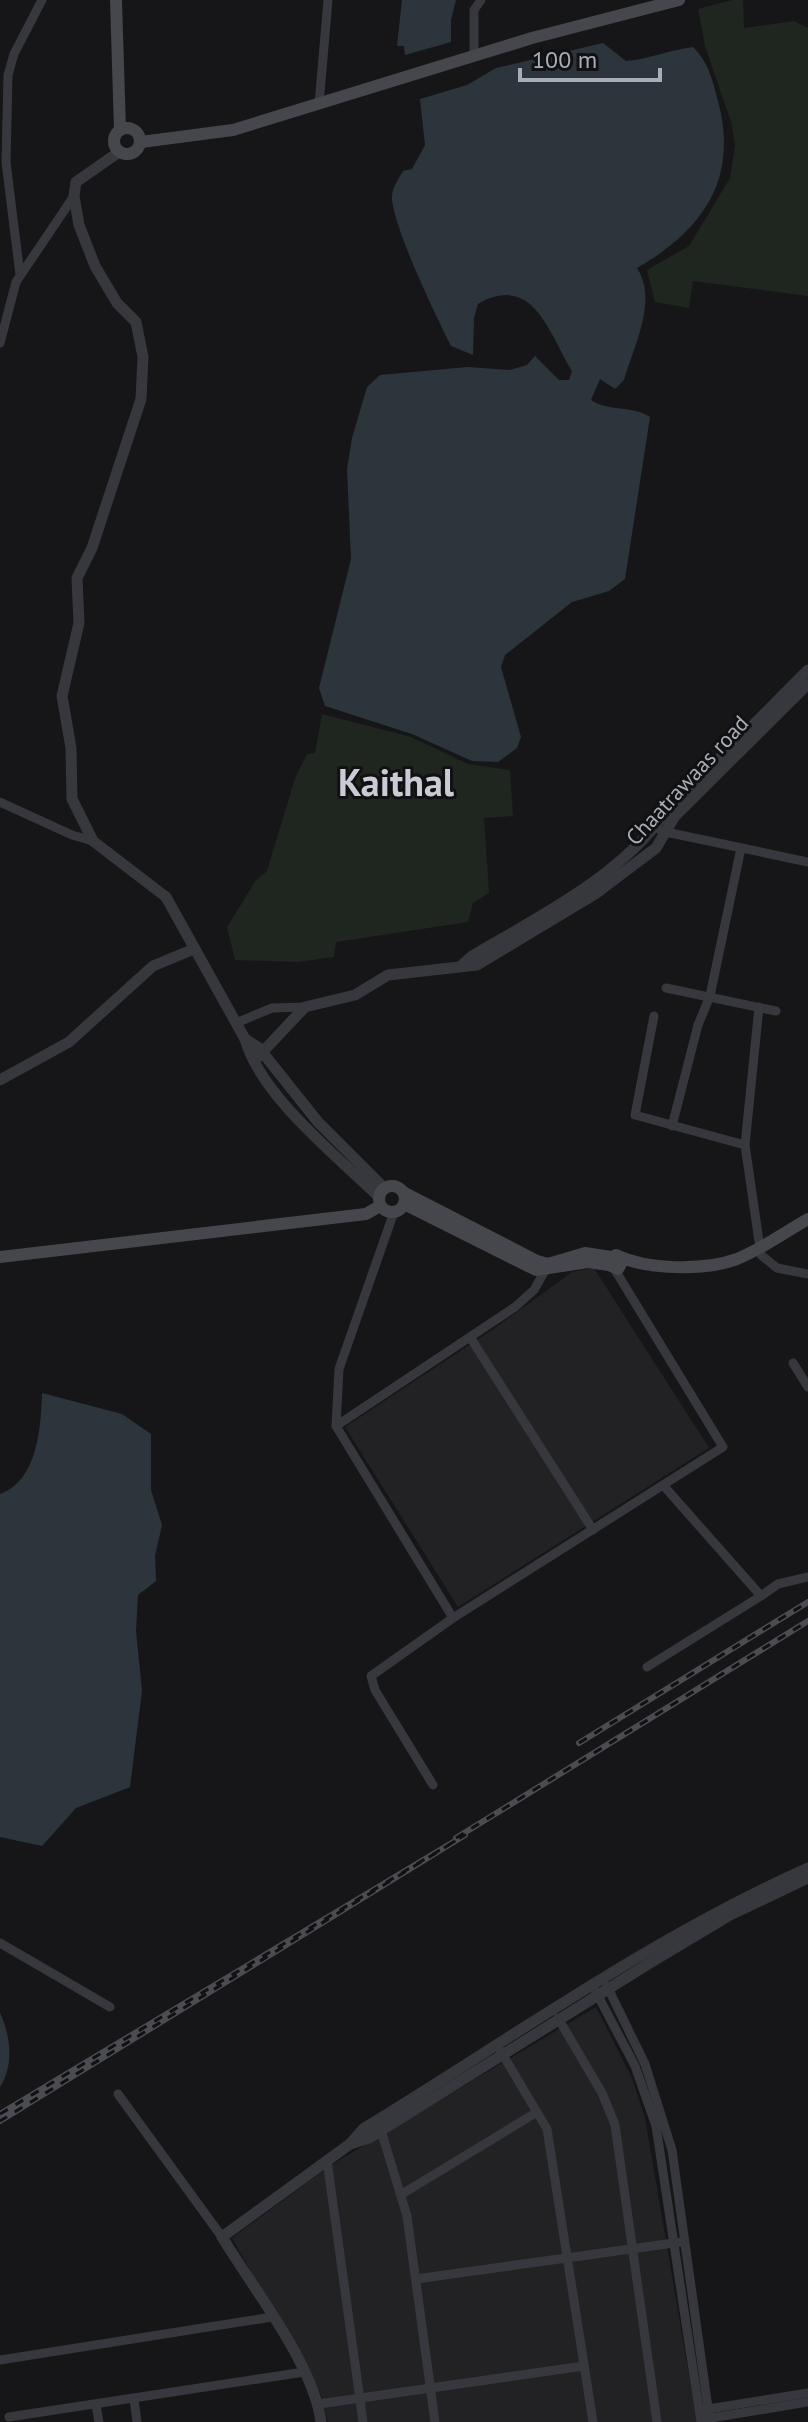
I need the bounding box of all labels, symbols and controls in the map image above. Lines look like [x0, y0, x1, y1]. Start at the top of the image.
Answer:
scale bar [520, 32, 660, 82]
text: 100 m [532, 44, 597, 75]
street label: Chaatrawaas road [620, 709, 754, 851]
district label: Kaithal [338, 757, 455, 806]

